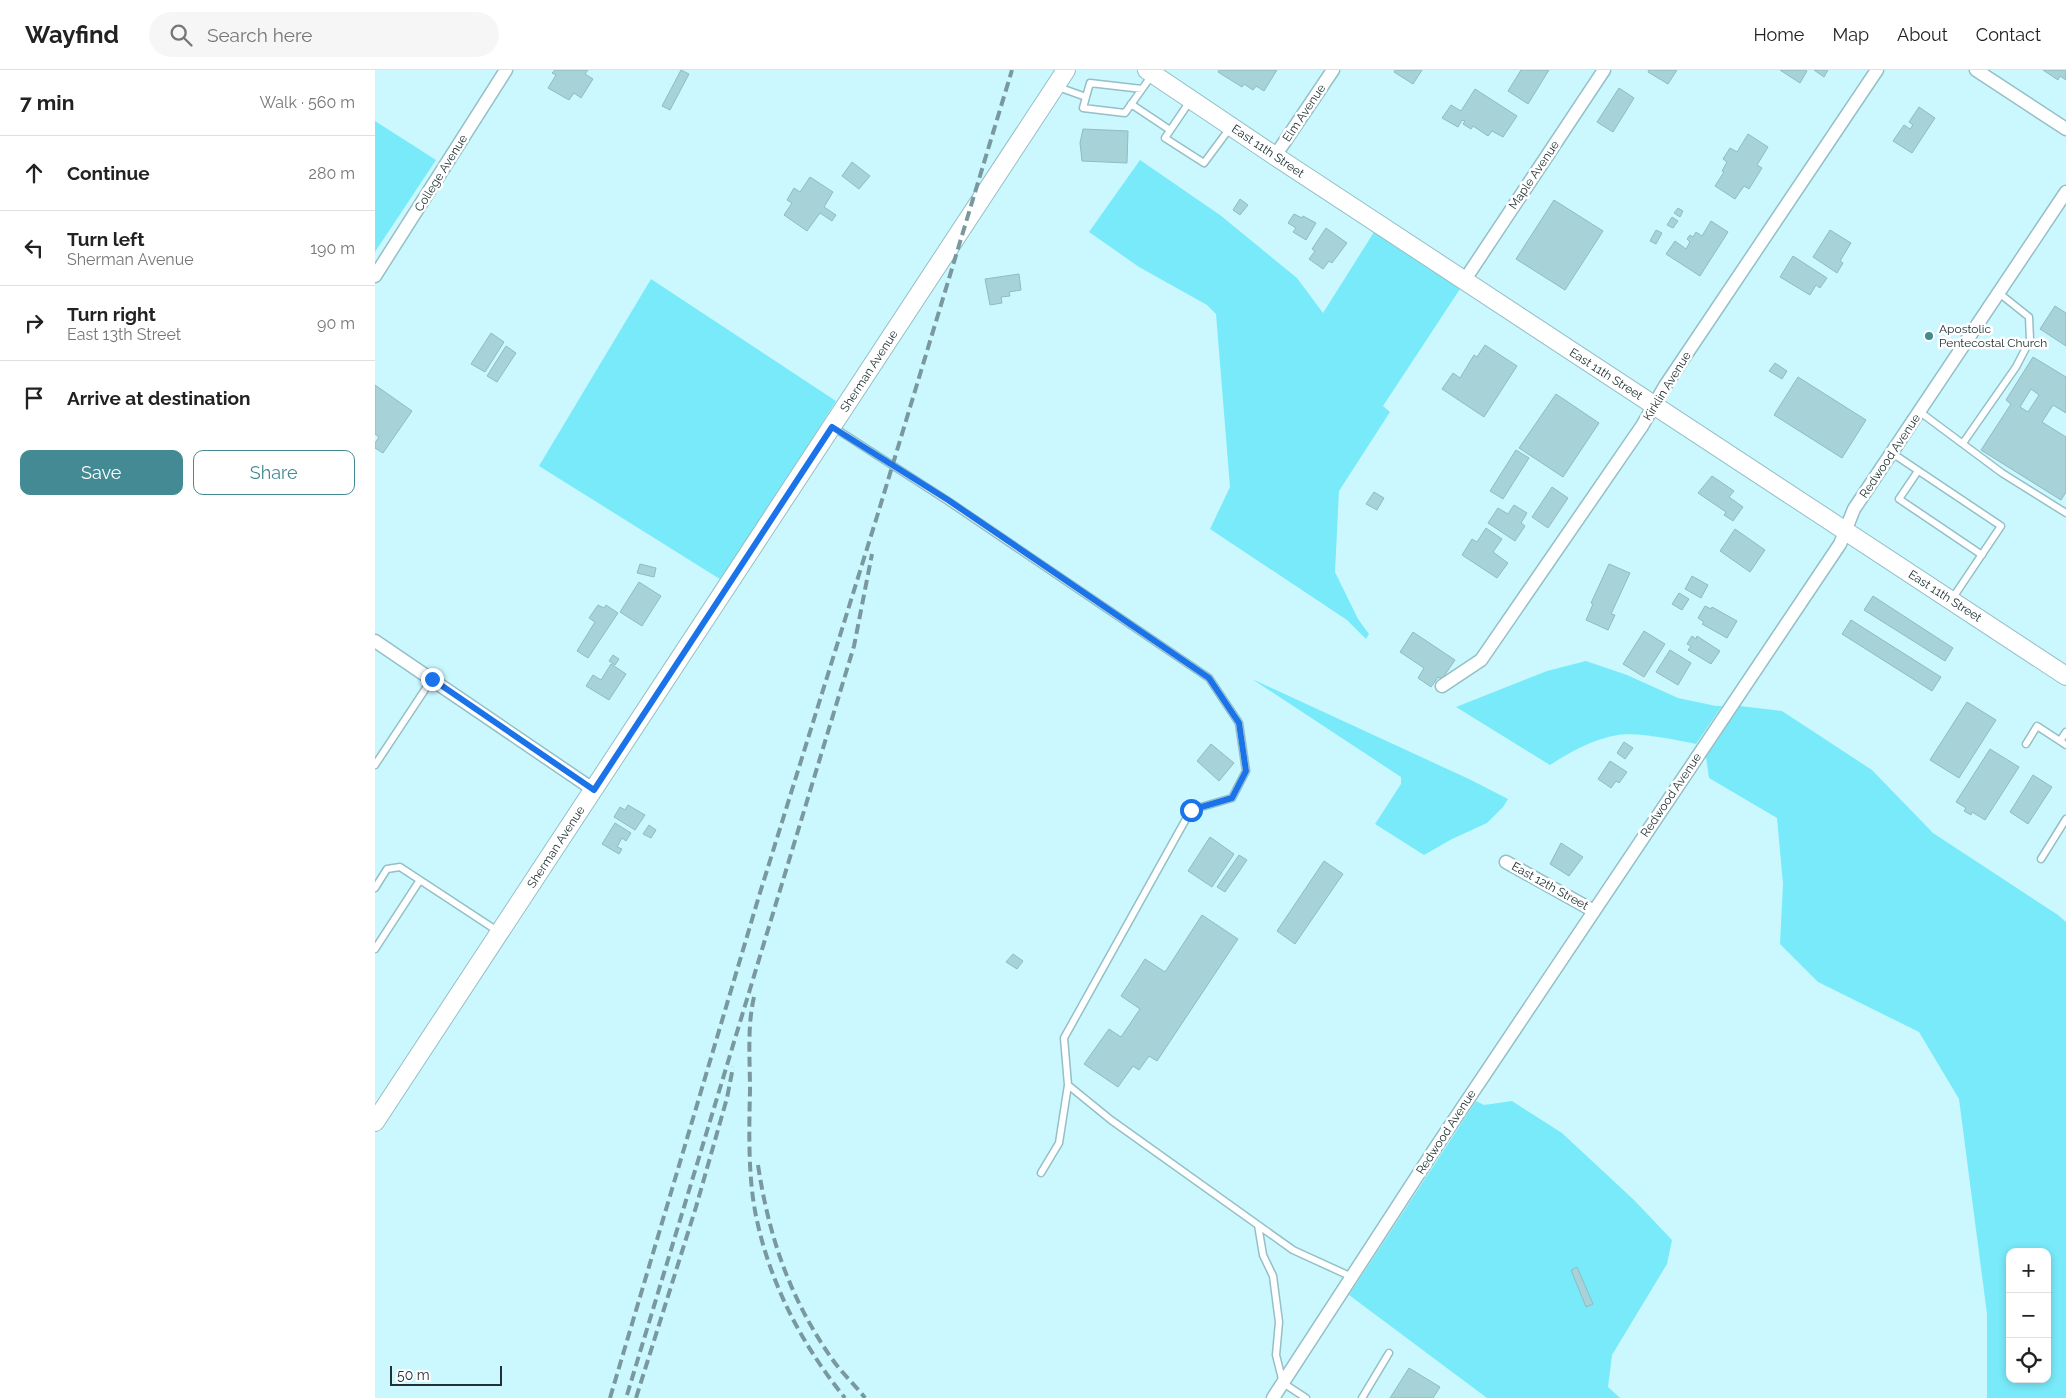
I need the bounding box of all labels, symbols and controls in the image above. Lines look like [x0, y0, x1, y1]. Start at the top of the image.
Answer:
search box [149, 12, 499, 57]
text: Wayfind [25, 20, 119, 49]
icon: search [167, 21, 195, 49]
text: Search here [207, 24, 312, 46]
text: Home [1753, 24, 1804, 45]
text: Map [1832, 24, 1869, 45]
text: About [1897, 24, 1948, 45]
text: Contact [1976, 24, 2041, 45]
street label: Elm Avenue [1280, 82, 1328, 144]
text: 7 min [20, 90, 74, 115]
text: Walk · 560 m [259, 93, 355, 112]
street label: East 11th Street [1229, 122, 1307, 180]
street label: College Avenue [412, 132, 470, 214]
street label: Maple Avenue [1506, 138, 1562, 212]
icon: ahead [20, 159, 48, 187]
text: Continue [67, 162, 150, 184]
text: 280 m [309, 164, 355, 183]
text: Turn left [67, 228, 144, 250]
icon: left [20, 234, 48, 262]
text: 190 m [310, 239, 355, 258]
text: Sherman Avenue [67, 250, 194, 269]
text: Turn right [67, 303, 156, 325]
icon: right [20, 309, 48, 337]
text: 90 m [317, 314, 355, 333]
place label: Apostolic Pentecostal Church [1939, 322, 2047, 350]
text: East 13th Street [67, 325, 181, 344]
street label: Sherman Avenue [837, 327, 901, 415]
marker: Apostolic Pentecostal Church [1923, 330, 1935, 342]
street label: East 11th Street [1567, 345, 1645, 403]
street label: Kirklin Avenue [1640, 349, 1694, 423]
icon: arrive [20, 384, 48, 412]
text: Arrive at destination [67, 387, 251, 409]
street label: Redwood Avenue [1857, 411, 1923, 501]
button: Save [20, 450, 183, 495]
button: Share [193, 450, 355, 495]
street label: East 11th Street [1906, 567, 1984, 625]
route end [421, 668, 444, 691]
street label: Redwood Avenue [1638, 750, 1704, 840]
route start [1180, 799, 1203, 822]
street label: Sherman Avenue [524, 803, 588, 891]
street label: East 12th Street [1509, 859, 1591, 913]
street label: Redwood Avenue [1413, 1087, 1479, 1177]
map controls [2006, 1248, 2051, 1383]
button: + [2006, 1248, 2051, 1293]
button: − [2006, 1293, 2051, 1338]
button: locate [2006, 1338, 2051, 1383]
scale bar [390, 1363, 503, 1386]
text: 50 m [397, 1367, 430, 1383]

